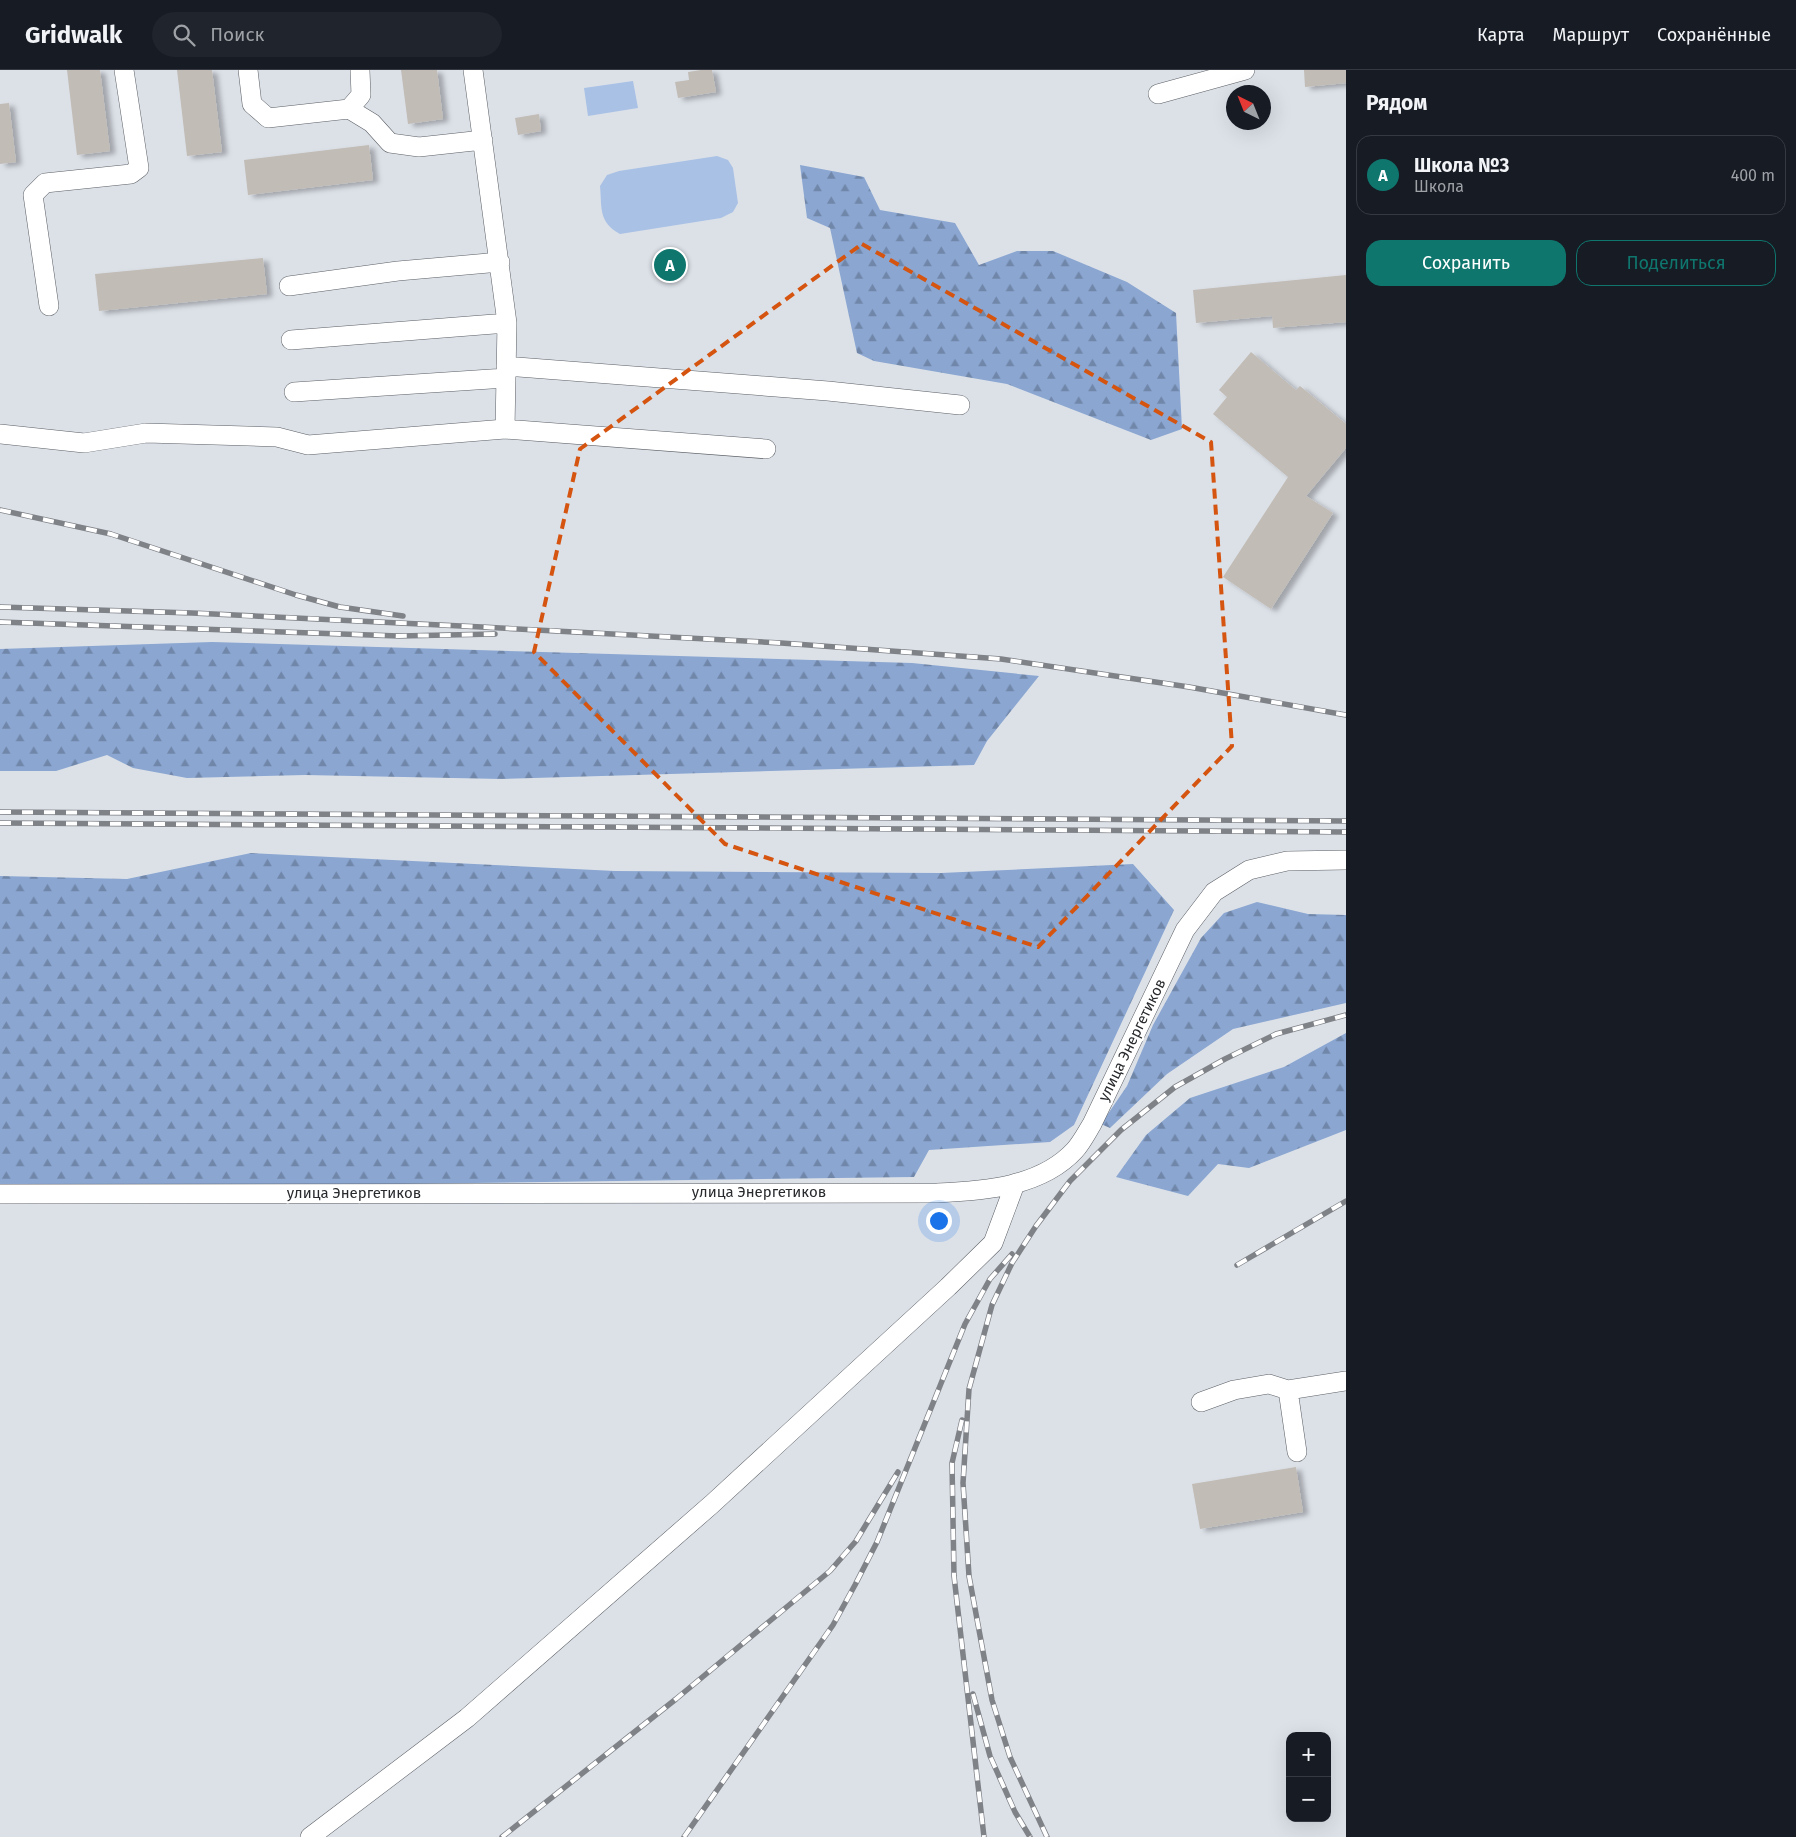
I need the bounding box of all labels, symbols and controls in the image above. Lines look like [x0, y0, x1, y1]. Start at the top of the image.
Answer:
search box [152, 12, 502, 57]
text: Gridwalk [25, 21, 122, 49]
icon: search [170, 21, 198, 49]
text: Поиск [210, 23, 264, 46]
text: Карта [1477, 24, 1525, 46]
text: Маршрут [1553, 24, 1629, 46]
text: Сохранённые [1657, 24, 1771, 46]
north arrow [1226, 85, 1271, 130]
text: Рядом [1366, 90, 1427, 116]
text: Школа №3 [1414, 154, 1510, 177]
text: A [1378, 166, 1388, 185]
text: 400 m [1731, 166, 1775, 185]
text: Школа [1414, 177, 1464, 196]
button: Сохранить [1366, 240, 1566, 286]
button: Поделиться [1576, 240, 1776, 286]
pin: A [654, 246, 686, 284]
street label: улица Энергетиков [1094, 976, 1170, 1104]
street label: улица Энергетиков [692, 1183, 826, 1201]
street label: улица Энергетиков [287, 1184, 421, 1202]
your location [926, 1208, 952, 1234]
map controls [1286, 1732, 1331, 1822]
button: + [1286, 1732, 1331, 1777]
button: − [1286, 1777, 1331, 1822]

